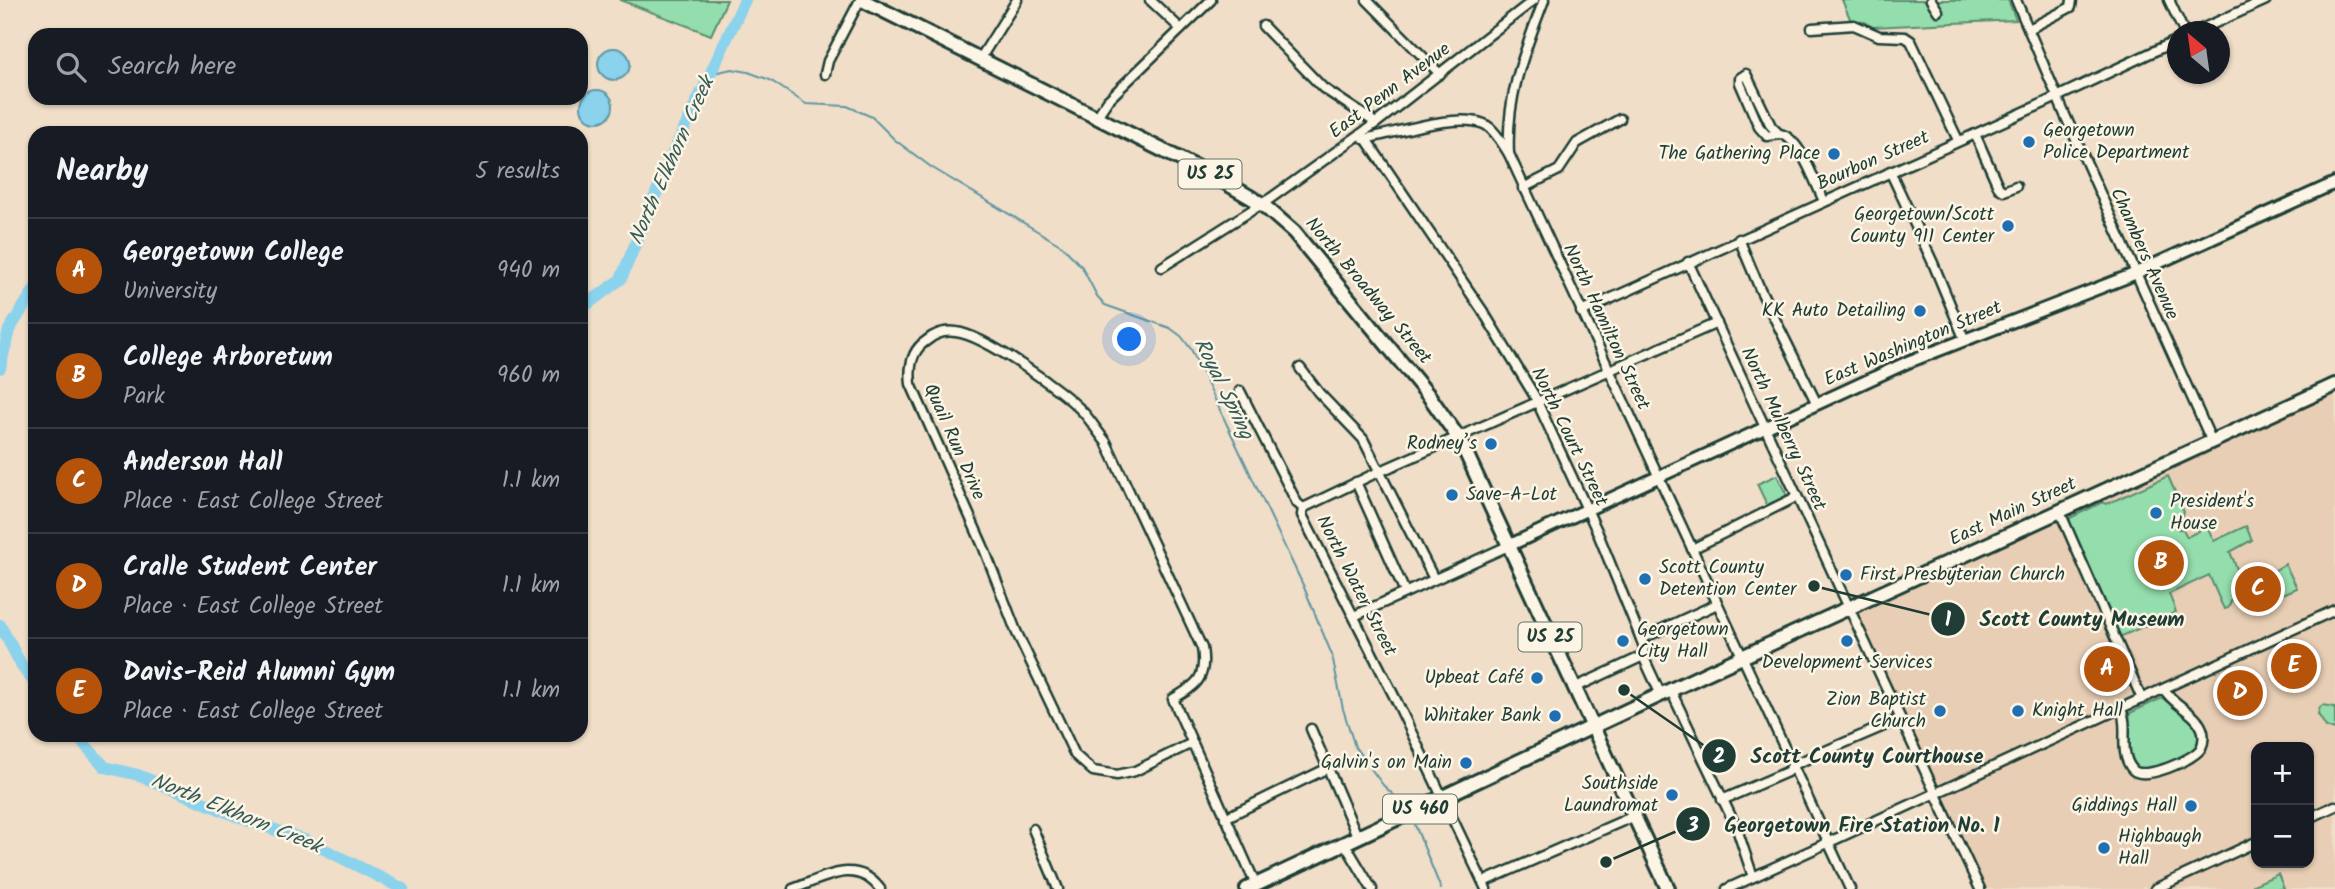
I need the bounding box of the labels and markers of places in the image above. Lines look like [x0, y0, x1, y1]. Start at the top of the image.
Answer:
place label: Georgetown Police Department [2043, 116, 2190, 168]
marker: Georgetown Police Department [2021, 134, 2037, 150]
place label: The Gathering Place [1658, 139, 1820, 169]
marker: The Gathering Place [1826, 146, 1842, 162]
place label: Georgetown/Scott County 911 Center [1850, 200, 1996, 252]
marker: Georgetown/Scott County 911 Center [2000, 218, 2016, 234]
place label: KK Auto Detailing [1762, 296, 1906, 326]
marker: KK Auto Detailing [1912, 303, 1928, 319]
place label: Rodney’s [1407, 429, 1477, 459]
marker: Rodney’s [1483, 436, 1499, 452]
place label: Save-A-Lot [1466, 480, 1558, 510]
marker: Save-A-Lot [1444, 487, 1460, 503]
place label: President's House [2170, 487, 2254, 539]
marker: President's House [2148, 505, 2164, 521]
pin: B [2138, 537, 2184, 589]
place label: Scott County Detention Center [1659, 553, 1798, 605]
place label: First Presbyterian Church [1860, 560, 2065, 590]
pin: C [2235, 563, 2281, 615]
marker: First Presbyterian Church [1838, 567, 1854, 583]
marker: Scott County Detention Center [1637, 571, 1653, 587]
callout: Scott County Museum [1931, 598, 2198, 640]
place label: Georgetown City Hall [1637, 615, 1729, 667]
marker: Georgetown City Hall [1615, 633, 1631, 649]
marker: Development Services [1839, 633, 1855, 649]
pin: E [2271, 640, 2317, 692]
pin: A [2084, 643, 2130, 695]
place label: Development Services [1761, 648, 1933, 678]
place label: Upbeat Café [1424, 663, 1524, 693]
pin: D [2217, 667, 2263, 719]
marker: Upbeat Café [1529, 670, 1545, 686]
place label: Zion Baptist Church [1826, 685, 1927, 737]
place label: Knight Hall [2032, 696, 2123, 726]
place label: Whitaker Bank [1424, 701, 1541, 731]
marker: Zion Baptist Church [1932, 703, 1948, 719]
marker: Knight Hall [2010, 703, 2026, 719]
marker: Whitaker Bank [1547, 708, 1563, 724]
callout: Scott County Courthouse [1701, 735, 1997, 777]
place label: Galvin's on Main [1321, 748, 1452, 778]
marker: Galvin's on Main [1458, 755, 1474, 771]
place label: Southside Laundromat [1564, 769, 1659, 821]
marker: Southside Laundromat [1664, 787, 1680, 803]
place label: Giddings Hall [2072, 791, 2177, 821]
marker: Giddings Hall [2183, 798, 2199, 814]
callout: Georgetown Fire Station No. 1 [1676, 803, 2014, 845]
place label: Highbaugh Hall [2118, 822, 2202, 874]
marker: Highbaugh Hall [2096, 840, 2112, 856]

